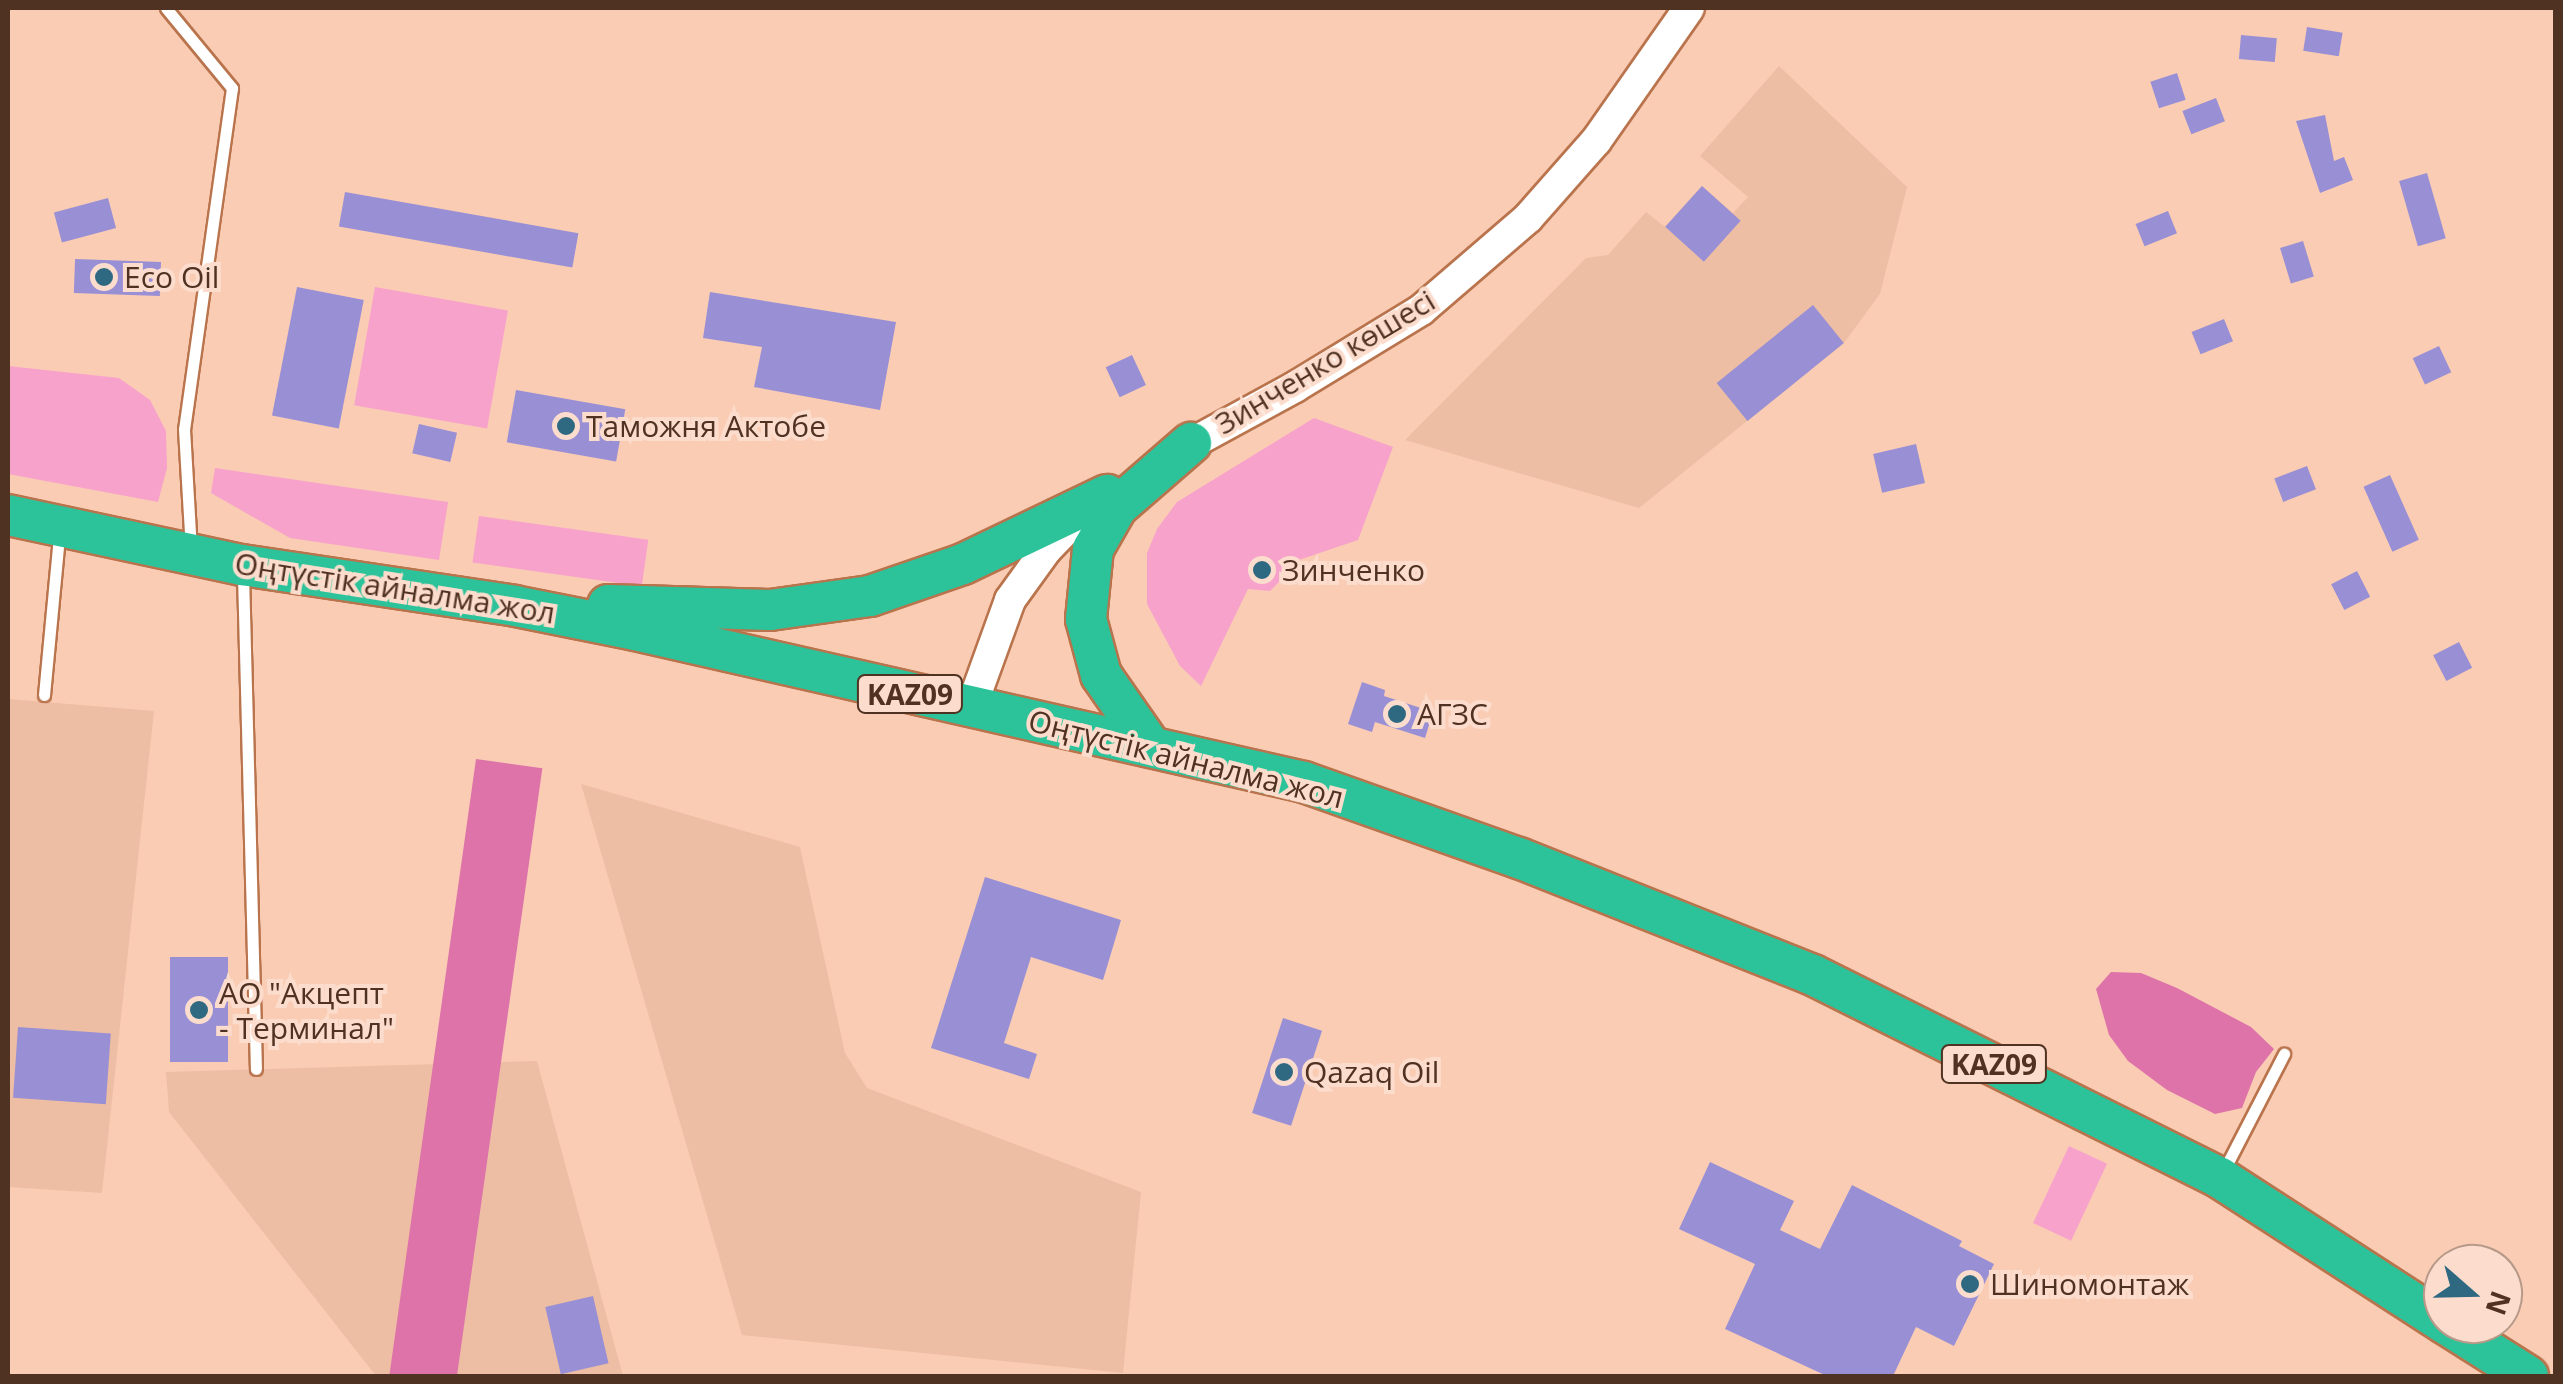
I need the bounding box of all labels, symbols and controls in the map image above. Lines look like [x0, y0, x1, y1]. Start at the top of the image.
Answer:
place label: Eco Oil [124, 259, 219, 295]
marker: Eco Oil [93, 266, 115, 288]
street label: Зинченко көшесі [1209, 282, 1441, 442]
place label: Таможня Актобе [586, 408, 826, 444]
marker: Таможня Актобе [555, 415, 577, 437]
street label: Оңтүстік айналма жол [232, 545, 558, 631]
place label: Зинченко [1282, 552, 1425, 588]
marker: Зинченко [1251, 559, 1273, 581]
road number: KAZ09 [855, 671, 965, 717]
place label: АГЗС [1417, 696, 1488, 732]
street label: Оңтүстік айналма жол [1025, 702, 1347, 816]
marker: АГЗС [1386, 703, 1408, 725]
place label: АО "Акцепт - Терминал" [219, 975, 394, 1046]
marker: АО "Акцепт - Терминал" [188, 999, 210, 1021]
road number: KAZ09 [1939, 1041, 2049, 1087]
place label: Qazaq Oil [1304, 1054, 1439, 1090]
marker: Qazaq Oil [1273, 1061, 1295, 1083]
north arrow [2423, 1244, 2523, 1344]
place label: Шиномонтаж [1990, 1266, 2189, 1302]
marker: Шиномонтаж [1959, 1273, 1981, 1295]
text: N [2478, 1286, 2521, 1321]

